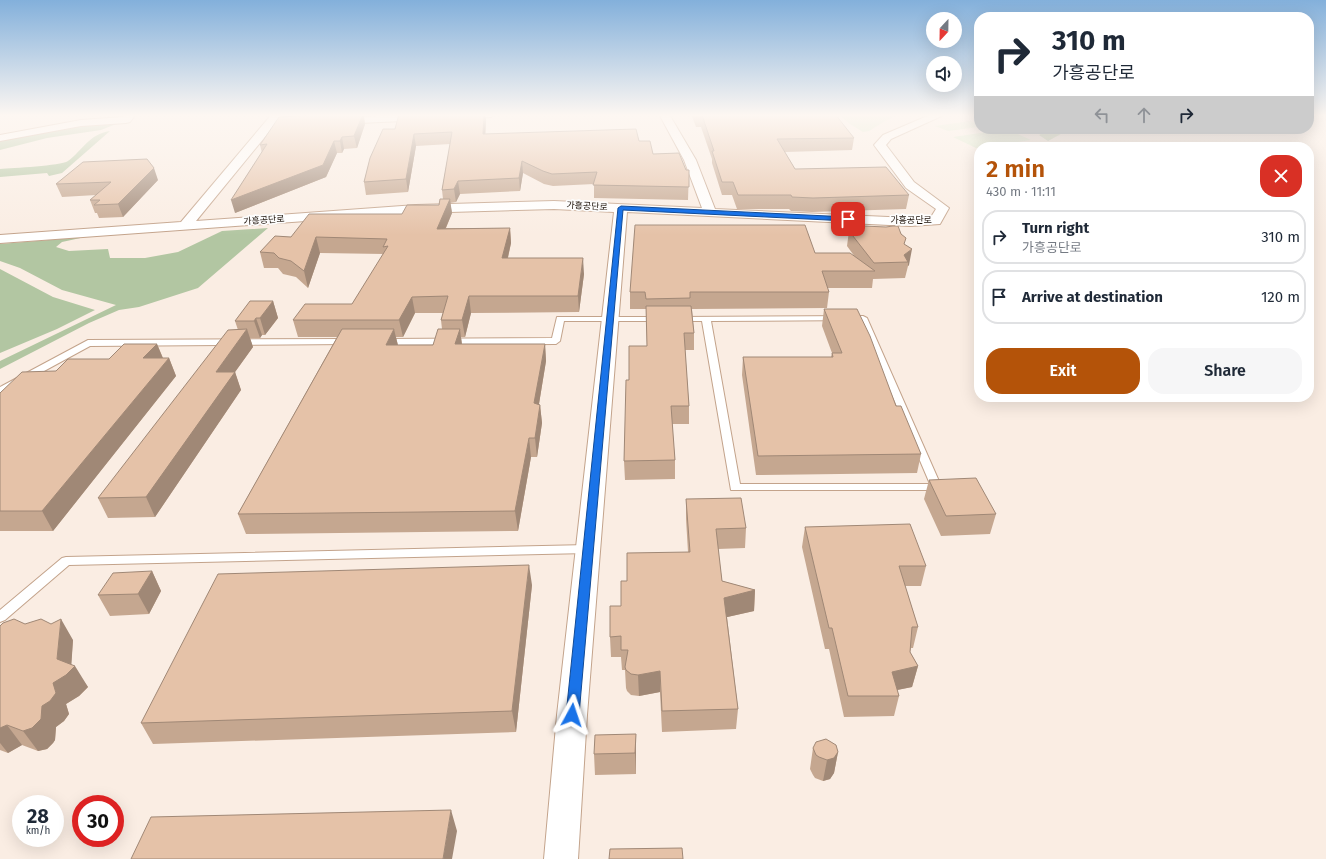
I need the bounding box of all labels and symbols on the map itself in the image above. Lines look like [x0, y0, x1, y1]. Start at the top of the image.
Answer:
north arrow [926, 12, 962, 48]
street label: 가흥공단로 [566, 200, 608, 212]
pin [831, 202, 865, 236]
street label: 가흥공단로 [243, 214, 285, 226]
street label: 가흥공단로 [890, 215, 932, 225]
position arrow [551, 694, 593, 736]
speed limit sign: 30 [72, 795, 124, 847]

